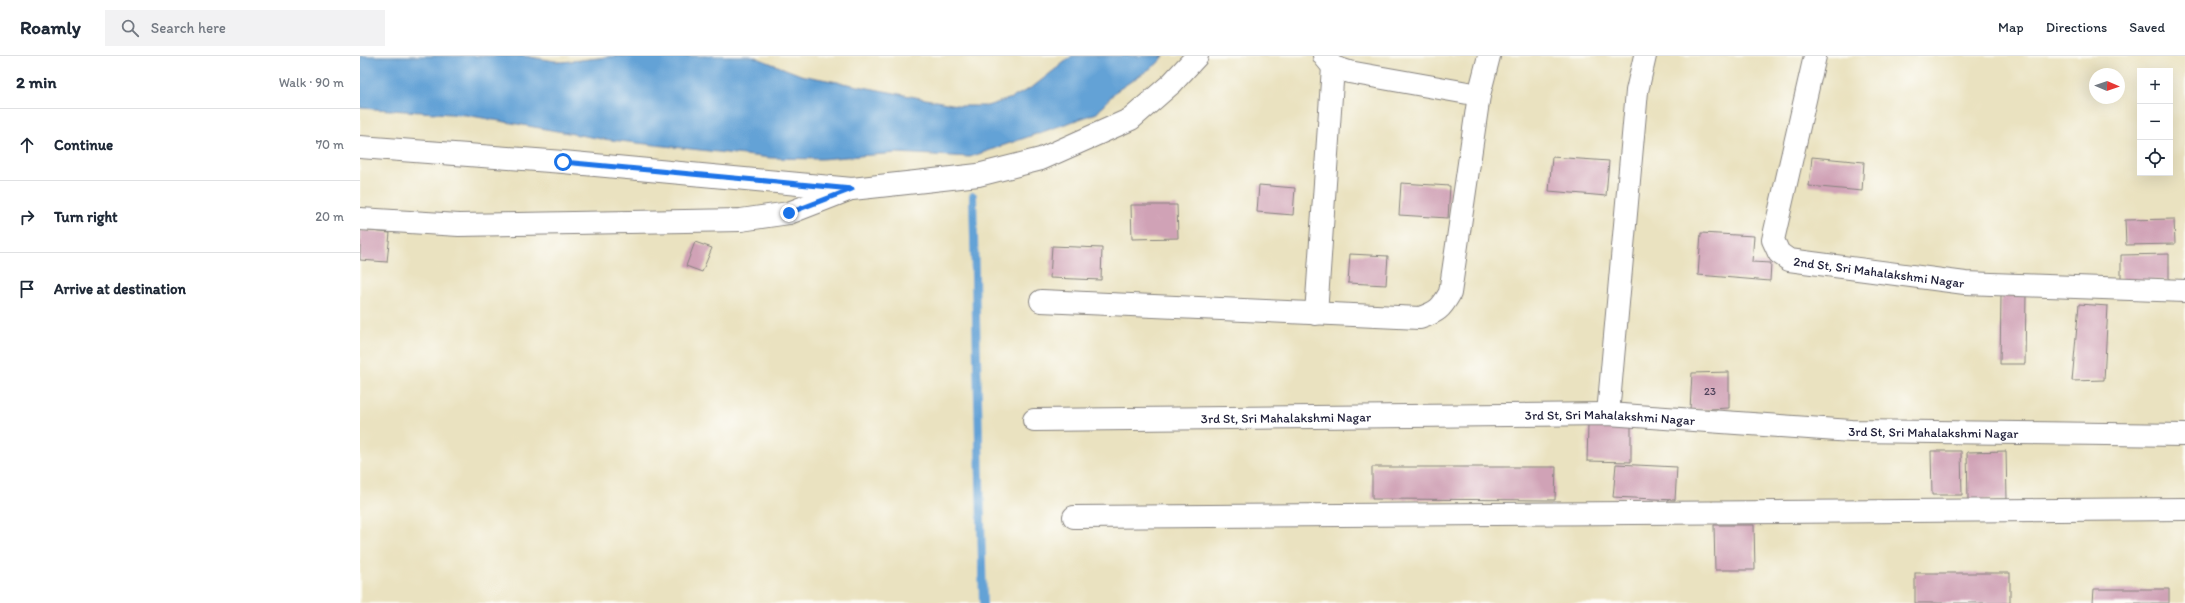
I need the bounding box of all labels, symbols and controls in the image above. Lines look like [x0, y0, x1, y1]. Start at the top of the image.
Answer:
search box [105, 10, 385, 46]
text: Roamly [20, 16, 81, 39]
icon: search [119, 17, 141, 39]
text: Search here [151, 19, 226, 37]
text: Map [1998, 19, 2024, 36]
text: Directions [2046, 19, 2107, 36]
text: Saved [2129, 19, 2165, 36]
north arrow [2089, 68, 2125, 104]
map controls [2137, 68, 2173, 176]
button: + [2137, 68, 2173, 104]
text: 2 min [16, 72, 56, 92]
text: Walk · 90 m [279, 75, 344, 90]
button: − [2137, 104, 2173, 140]
icon: ahead [16, 134, 38, 156]
text: Continue [54, 136, 113, 154]
text: 70 m [316, 137, 344, 152]
button: locate [2137, 140, 2173, 176]
route start [554, 153, 572, 171]
route end [780, 204, 798, 222]
icon: right [16, 206, 38, 228]
text: Turn right [54, 208, 118, 226]
text: 20 m [315, 209, 344, 224]
street label: 2nd St, Sri Mahalakshmi Nagar [1793, 253, 1966, 290]
icon: arrive [16, 278, 38, 300]
text: Arrive at destination [54, 280, 186, 298]
house number: 23 [1704, 385, 1716, 398]
street label: 3rd St, Sri Mahalakshmi Nagar [1525, 406, 1696, 428]
street label: 3rd St, Sri Mahalakshmi Nagar [1201, 409, 1372, 426]
street label: 3rd St, Sri Mahalakshmi Nagar [1848, 423, 2019, 441]

